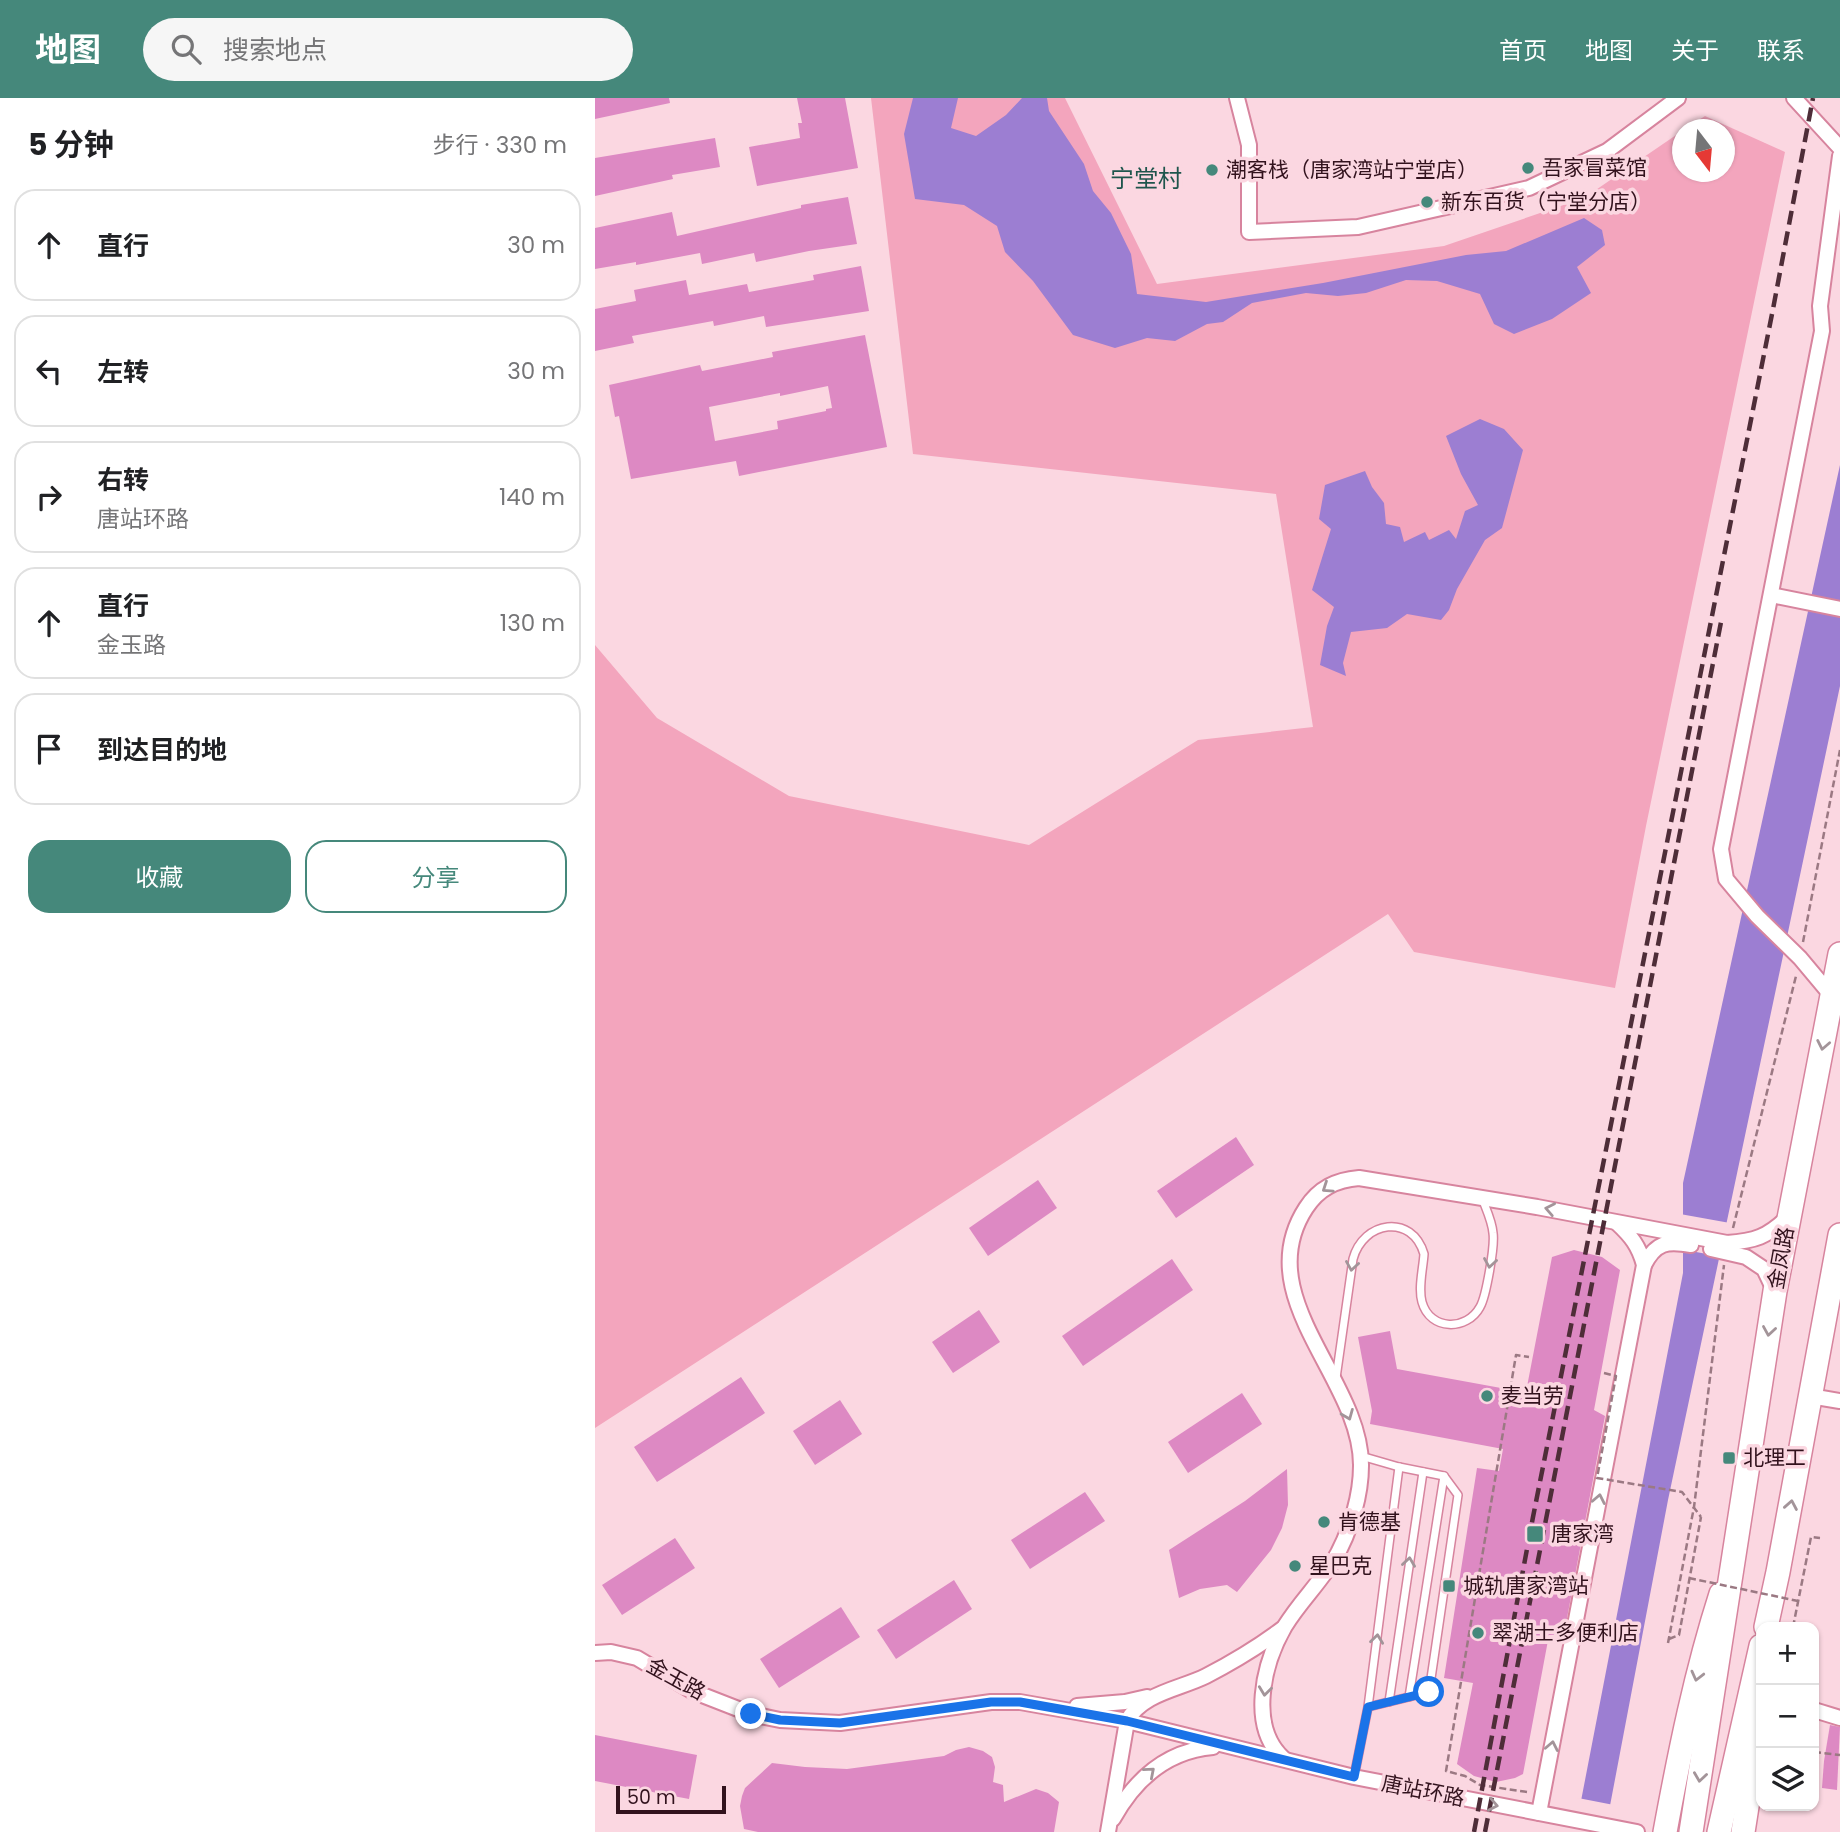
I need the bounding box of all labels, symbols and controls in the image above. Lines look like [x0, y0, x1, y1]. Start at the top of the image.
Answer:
search box [143, 18, 633, 81]
text: 地图 [35, 26, 101, 73]
icon: search [167, 30, 205, 68]
text: 搜索地点 [223, 32, 327, 68]
text: 首页 [1499, 34, 1547, 67]
text: 地图 [1585, 34, 1633, 67]
text: 关于 [1671, 34, 1719, 67]
text: 联系 [1757, 34, 1805, 67]
north arrow [1672, 119, 1735, 182]
text: 5 分钟 [28, 123, 114, 166]
text: 步行 · 330 m [432, 129, 567, 161]
place label: 吾家冒菜馆 [1542, 153, 1647, 182]
place label: 潮客栈（唐家湾站宁堂店） [1226, 155, 1478, 184]
marker: 吾家冒菜馆 [1520, 160, 1536, 176]
district label: 宁堂村 [1110, 162, 1182, 195]
marker: 潮客栈（唐家湾站宁堂店） [1204, 162, 1220, 178]
place label: 新东百货（宁堂分店） [1441, 187, 1651, 216]
marker: 新东百货（宁堂分店） [1419, 194, 1435, 210]
icon: ahead [30, 226, 68, 264]
text: 直行 [97, 228, 149, 264]
text: 30 m [507, 229, 565, 261]
icon: left [30, 352, 68, 390]
text: 左转 [97, 354, 149, 390]
text: 30 m [507, 355, 565, 387]
text: 右转 [97, 462, 149, 498]
icon: right [30, 478, 68, 516]
text: 140 m [499, 481, 565, 513]
text: 唐站环路 [97, 503, 189, 535]
text: 直行 [97, 588, 149, 624]
icon: ahead [30, 604, 68, 642]
text: 130 m [500, 607, 565, 639]
text: 金玉路 [97, 629, 166, 661]
icon: arrive [30, 730, 68, 768]
text: 到达目的地 [97, 732, 227, 768]
button: 收藏 [28, 840, 291, 913]
button: 分享 [305, 840, 567, 913]
one-way arrow [1816, 1039, 1831, 1051]
one-way arrow [1322, 1180, 1335, 1193]
one-way arrow [1544, 1203, 1556, 1218]
street label: 金凤路 [1761, 1224, 1800, 1291]
one-way arrow [1482, 1257, 1497, 1269]
one-way arrow [1345, 1260, 1360, 1272]
one-way arrow [1762, 1325, 1777, 1337]
place label: 麦当劳 [1501, 1381, 1564, 1410]
marker: 麦当劳 [1479, 1388, 1495, 1404]
one-way arrow [1340, 1408, 1354, 1420]
place label: 北理工 [1743, 1443, 1806, 1472]
marker: 北理工 [1721, 1450, 1737, 1466]
one-way arrow [1591, 1493, 1606, 1505]
one-way arrow [1782, 1499, 1797, 1511]
place label: 肯德基 [1338, 1507, 1401, 1536]
marker: 肯德基 [1316, 1514, 1332, 1530]
place label: 唐家湾 [1551, 1519, 1614, 1548]
marker: 唐家湾 [1525, 1524, 1545, 1544]
place label: 星巴克 [1309, 1551, 1372, 1580]
one-way arrow [1402, 1556, 1417, 1568]
marker: 星巴克 [1287, 1558, 1303, 1574]
place label: 城轨唐家湾站 [1463, 1571, 1589, 1600]
marker: 城轨唐家湾站 [1441, 1578, 1457, 1594]
place label: 翠湖士多便利店 [1492, 1618, 1639, 1647]
map controls [1756, 1622, 1819, 1811]
button: + [1756, 1622, 1819, 1685]
marker: 翠湖士多便利店 [1470, 1625, 1486, 1641]
one-way arrow [1369, 1634, 1384, 1645]
street label: 金玉路 [642, 1651, 711, 1707]
one-way arrow [1690, 1670, 1705, 1682]
route start [1413, 1676, 1444, 1707]
one-way arrow [1257, 1685, 1272, 1696]
button: − [1756, 1685, 1819, 1748]
route end [735, 1698, 766, 1729]
one-way arrow [1543, 1740, 1558, 1752]
button: layers [1756, 1748, 1819, 1811]
one-way arrow [1141, 1768, 1154, 1780]
street label: 唐站环路 [1379, 1768, 1467, 1813]
one-way arrow [1692, 1771, 1707, 1783]
scale bar [616, 1783, 726, 1815]
text: 50 m [627, 1784, 676, 1811]
one-way arrow [1487, 1796, 1499, 1811]

